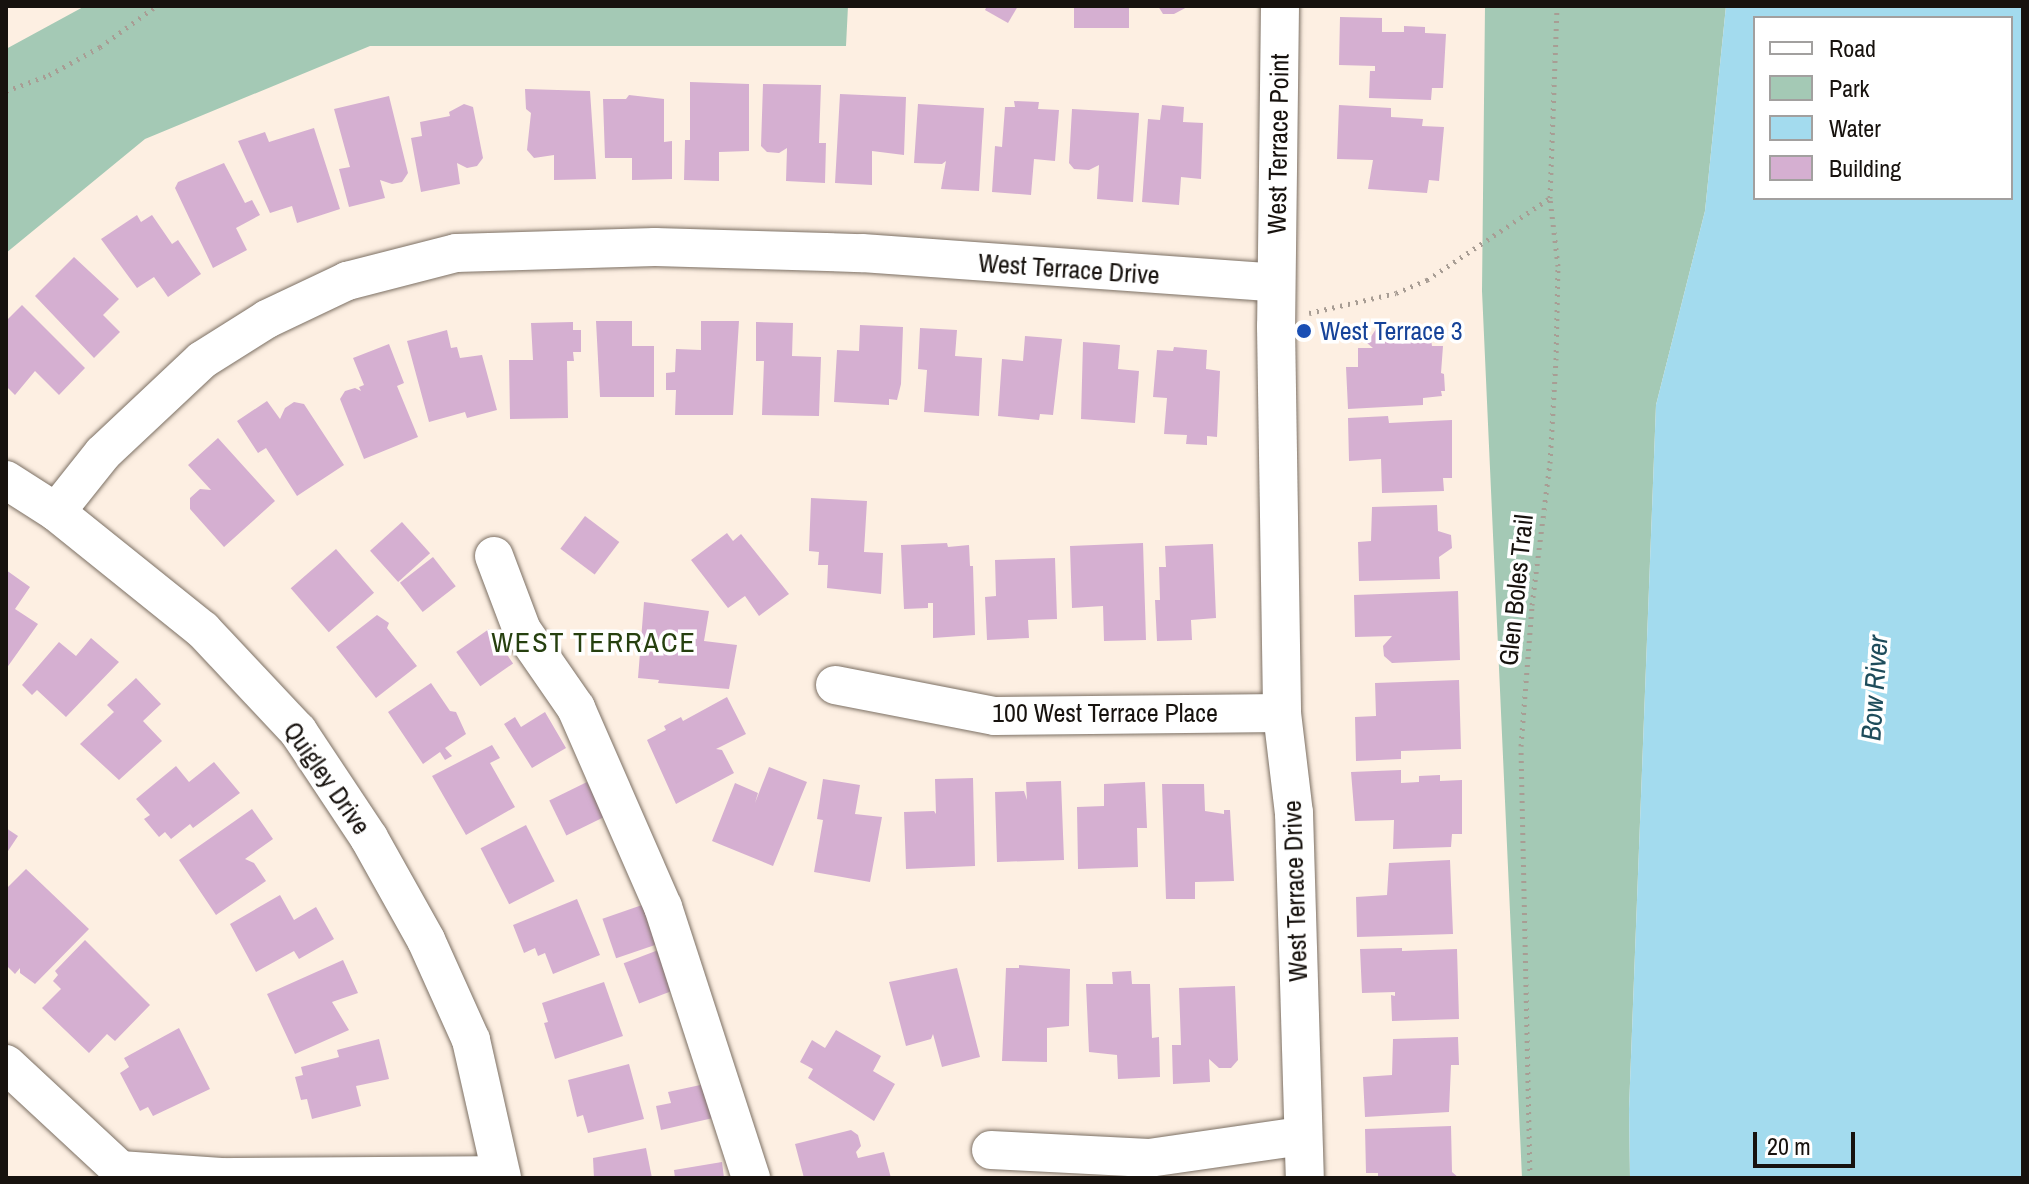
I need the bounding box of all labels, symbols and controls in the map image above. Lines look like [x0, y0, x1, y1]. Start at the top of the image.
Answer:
legend [1753, 16, 2013, 200]
text: Road [1829, 32, 1876, 64]
street label: West Terrace Point [1261, 53, 1295, 235]
text: Park [1829, 72, 1869, 104]
text: Water [1829, 112, 1881, 144]
text: Building [1829, 152, 1901, 184]
street label: West Terrace Drive [977, 247, 1161, 291]
place label: West Terrace 3 [1320, 315, 1463, 347]
marker: West Terrace 3 [1295, 322, 1313, 340]
street label: Glen Boles Trail [1493, 513, 1539, 667]
district label: WEST TERRACE [491, 625, 697, 659]
water label: Bow River [1854, 634, 1894, 742]
street label: 100 West Terrace Place [992, 697, 1218, 729]
street label: Quigley Drive [277, 716, 377, 840]
street label: West Terrace Drive [1276, 799, 1314, 983]
scale bar [1757, 1116, 1859, 1166]
text: 20 m [1767, 1130, 1811, 1162]

